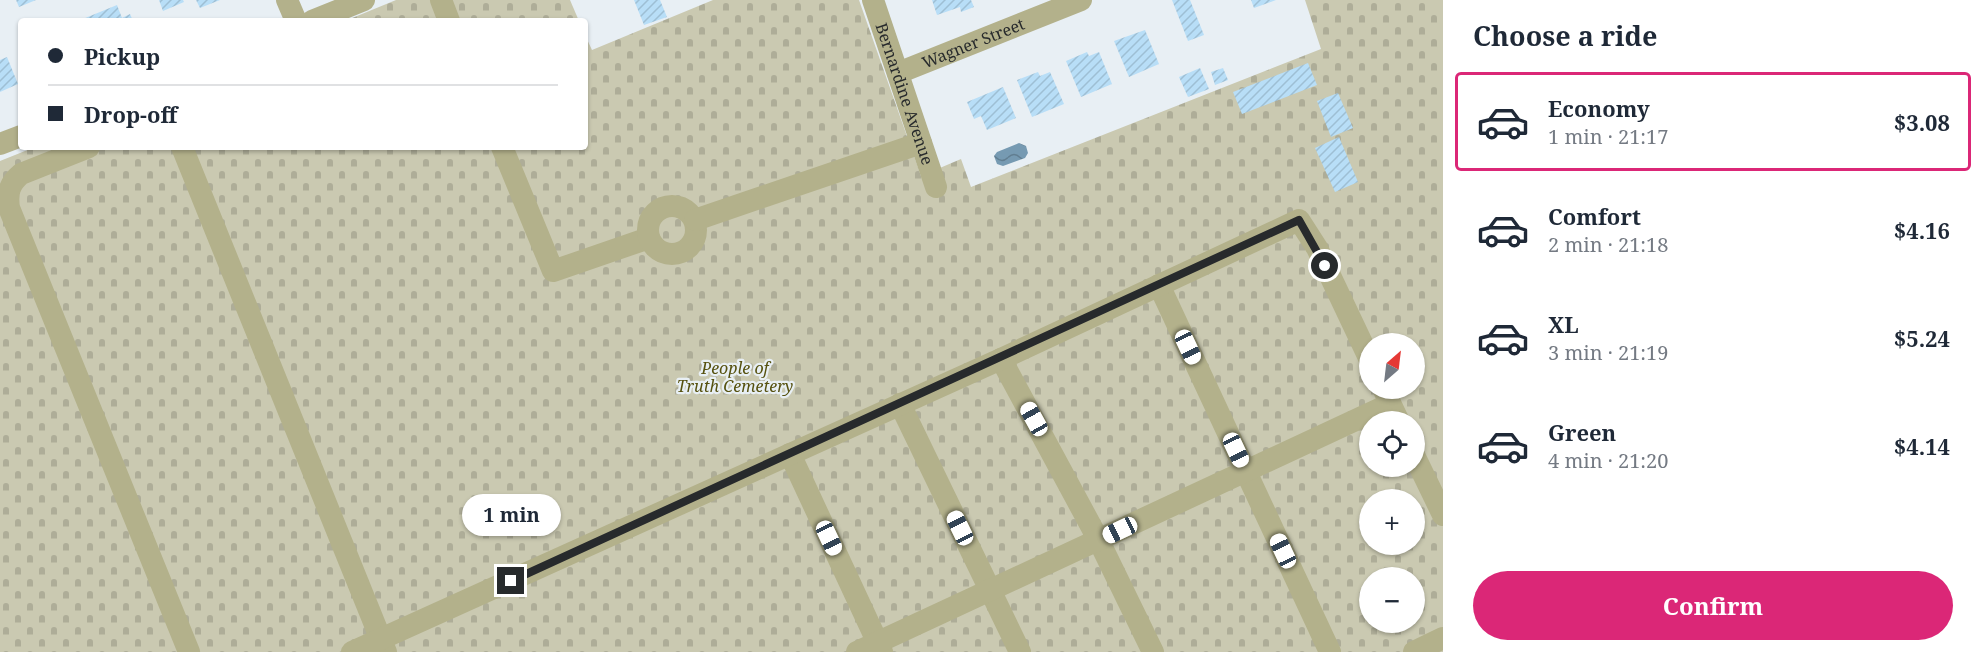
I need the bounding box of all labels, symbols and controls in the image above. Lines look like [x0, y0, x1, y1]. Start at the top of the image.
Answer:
street label: Wagner Street [919, 13, 1028, 73]
text: Choose a ride [1473, 17, 1658, 54]
street label: Bernardine Avenue [870, 20, 939, 168]
text: Pickup [84, 41, 160, 71]
text: Economy [1548, 93, 1650, 123]
icon: car [1476, 95, 1530, 149]
text: Drop-off [84, 99, 177, 129]
text: $3.08 [1894, 107, 1950, 137]
text: 1 min · 21:17 [1548, 123, 1668, 150]
text: Comfort [1548, 201, 1641, 231]
icon: car [1476, 203, 1530, 257]
text: $4.16 [1894, 215, 1950, 245]
text: 2 min · 21:18 [1548, 231, 1668, 258]
route start [1311, 252, 1338, 279]
text: XL [1548, 309, 1579, 339]
icon: car [1476, 311, 1530, 365]
text: $5.24 [1894, 323, 1950, 353]
car [1172, 327, 1204, 367]
north arrow [1359, 333, 1425, 399]
map controls [1359, 333, 1425, 633]
text: 3 min · 21:19 [1548, 339, 1668, 366]
park label: People of Truth Cemetery [677, 357, 793, 397]
car [1017, 399, 1051, 439]
button: locate [1359, 411, 1425, 477]
text: Green [1548, 417, 1616, 447]
icon: car [1476, 419, 1530, 473]
car [1220, 430, 1252, 470]
text: $4.14 [1894, 431, 1950, 461]
text: 4 min · 21:20 [1548, 447, 1668, 474]
button: + [1359, 489, 1425, 555]
callout: 1 min [462, 494, 560, 536]
text: 1 min [483, 501, 540, 528]
car [944, 508, 976, 548]
car [1100, 514, 1140, 546]
car [813, 518, 845, 558]
car [1267, 531, 1299, 571]
route end [497, 567, 524, 594]
button: − [1359, 567, 1425, 633]
button: Confirm [1473, 571, 1953, 640]

